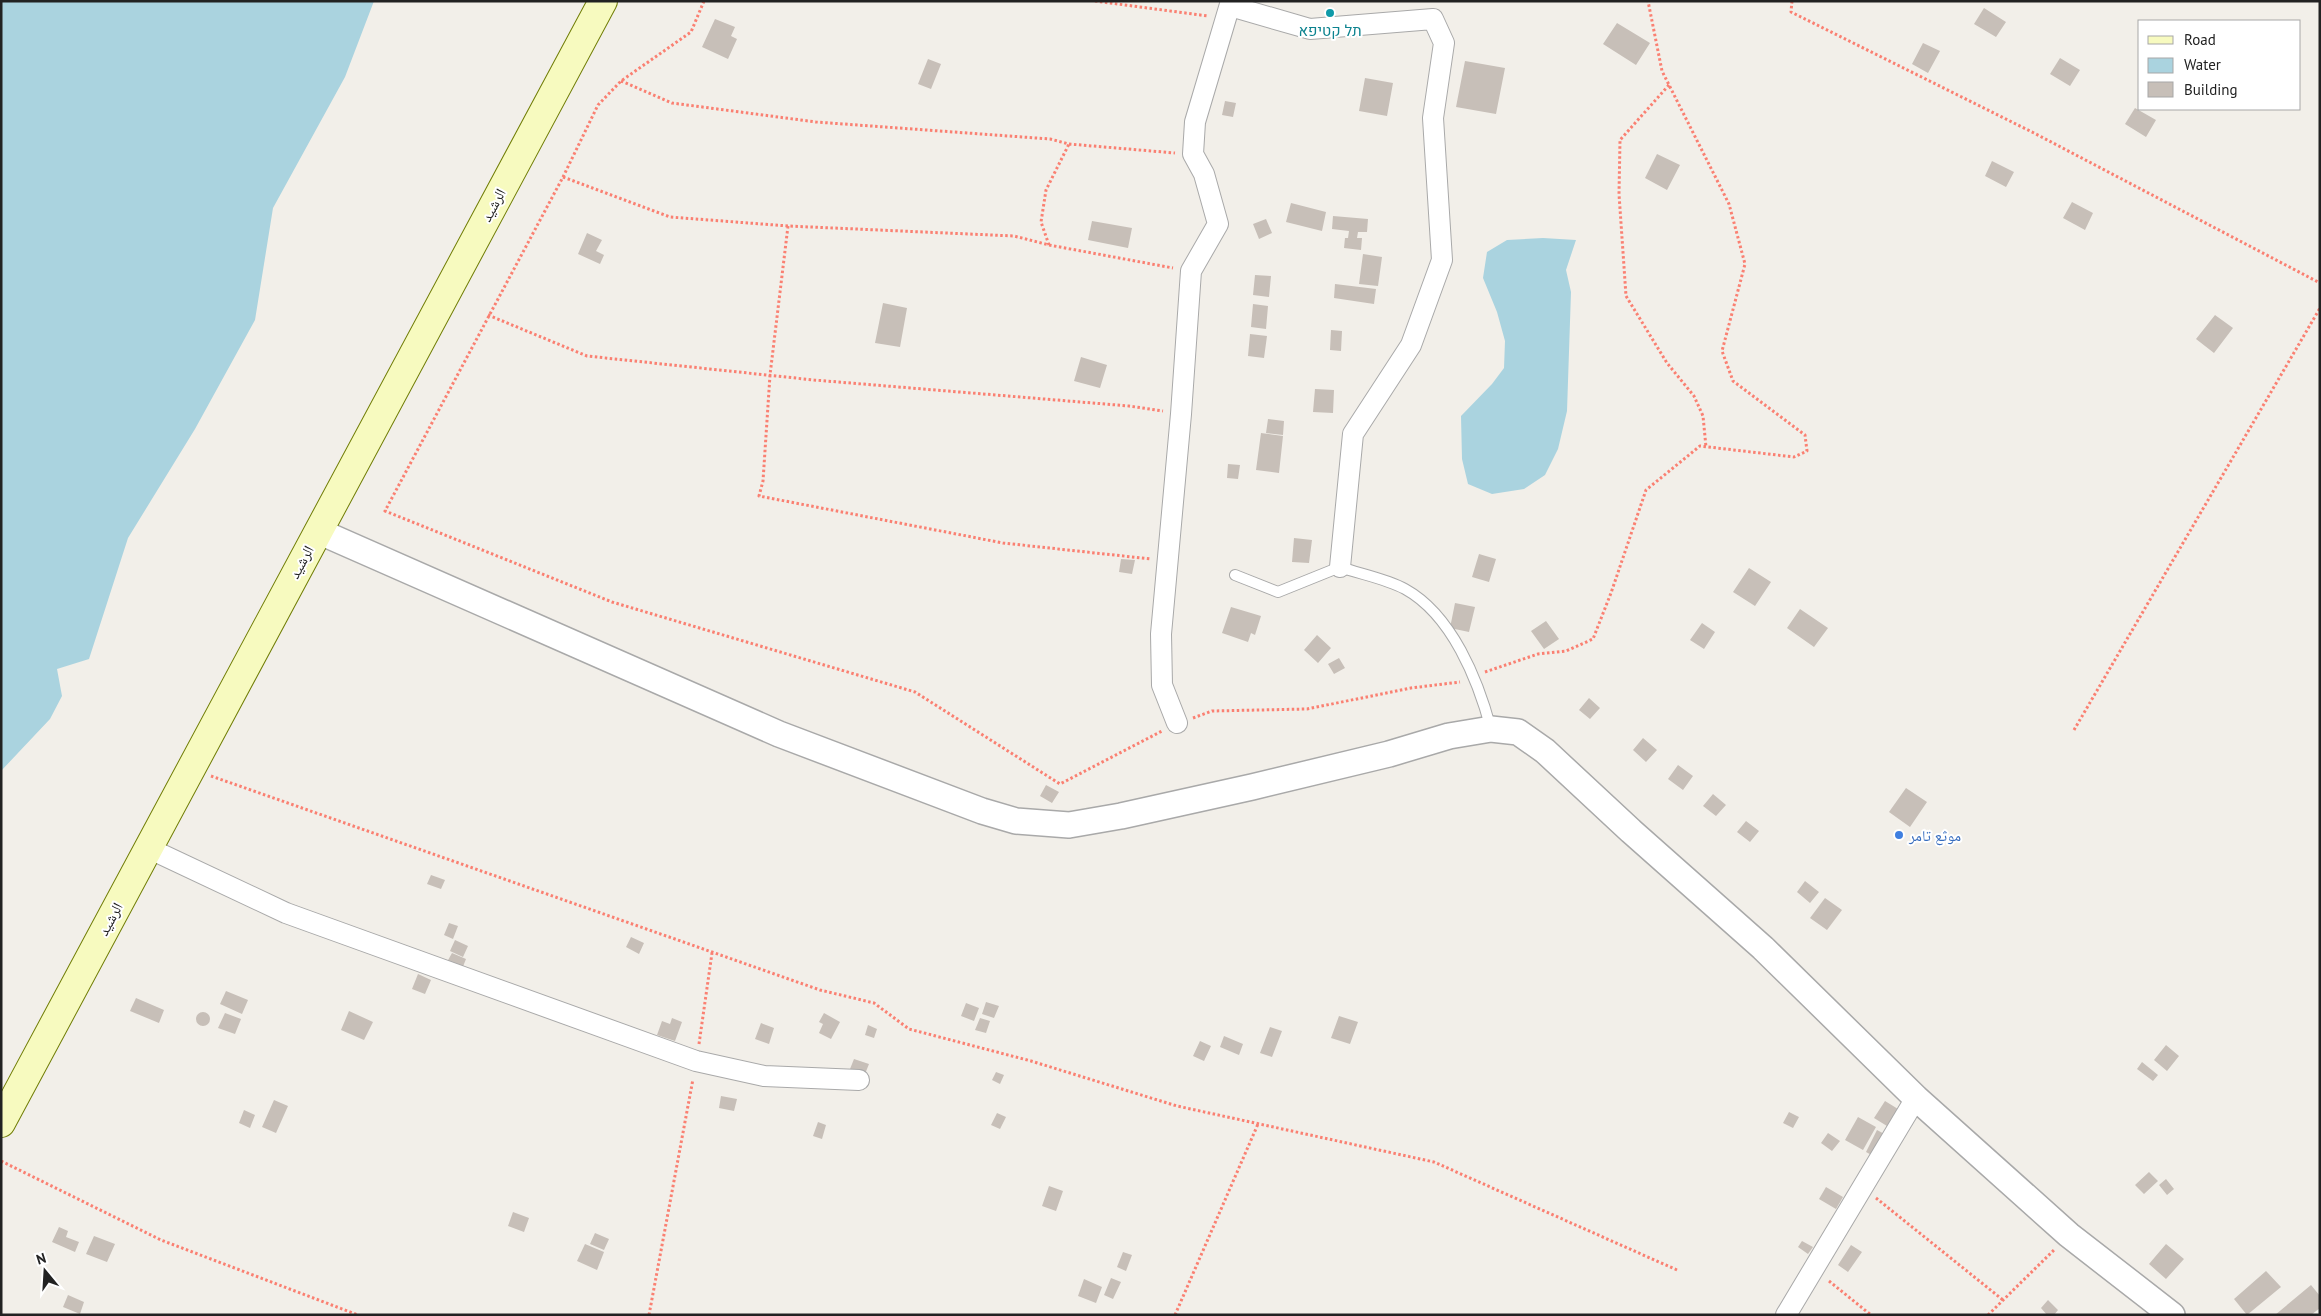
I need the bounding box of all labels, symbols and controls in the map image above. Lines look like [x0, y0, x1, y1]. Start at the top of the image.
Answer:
marker: תל קטיפא [1324, 7, 1336, 19]
legend [2138, 20, 2301, 110]
place label: תל קטיפא [1298, 21, 1362, 40]
text: Road [2184, 30, 2216, 49]
text: Water [2184, 55, 2221, 74]
text: Building [2184, 80, 2238, 99]
street label: الرشيد [476, 185, 510, 225]
street label: الرشيد [284, 542, 318, 582]
place label: موثع تامر [1908, 826, 1961, 846]
marker: موثع تامر [1893, 829, 1905, 841]
street label: الرشيد [93, 899, 127, 939]
north arrow [20, 1246, 70, 1296]
text: N [34, 1249, 48, 1269]

